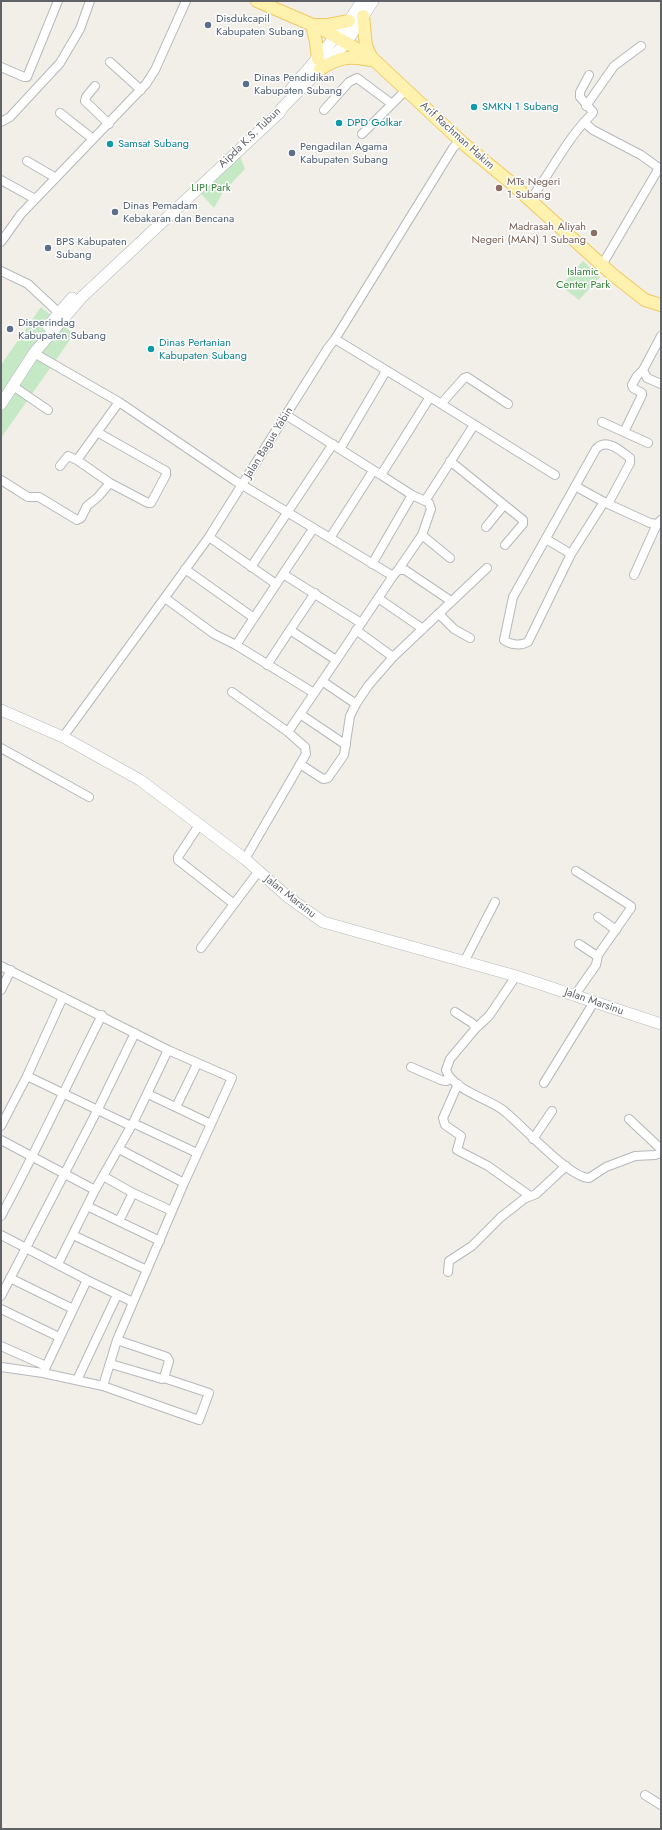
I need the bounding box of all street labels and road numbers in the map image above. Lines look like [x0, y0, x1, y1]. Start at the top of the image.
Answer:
street label: Arif Rachman Hakim [417, 99, 497, 173]
street label: Aipda K.S. Tubun [216, 105, 284, 171]
street label: Jalan Bagus Yabin [242, 405, 296, 481]
street label: Jalan Marsinu [262, 873, 318, 921]
street label: Jalan Marsinu [563, 986, 625, 1018]

